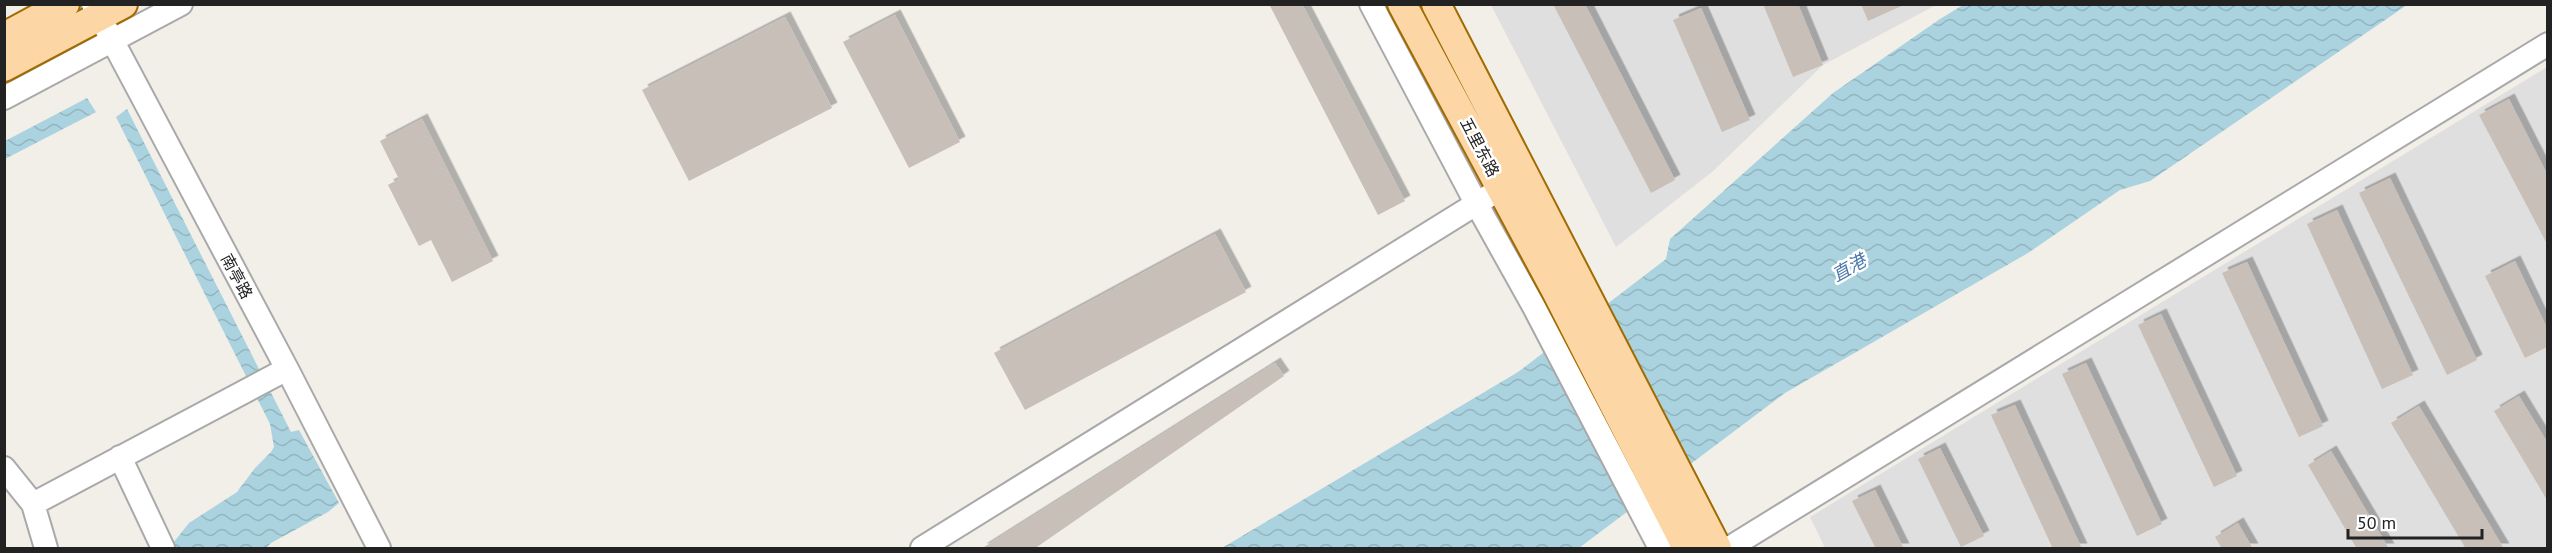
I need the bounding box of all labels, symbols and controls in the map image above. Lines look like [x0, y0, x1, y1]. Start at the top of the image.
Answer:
street label: 五里东路 [1456, 114, 1504, 180]
water label: 直港 [1827, 247, 1873, 287]
street label: 南亭路 [217, 250, 257, 302]
scale bar [2348, 502, 2482, 540]
text: 50 m [2357, 511, 2396, 534]

